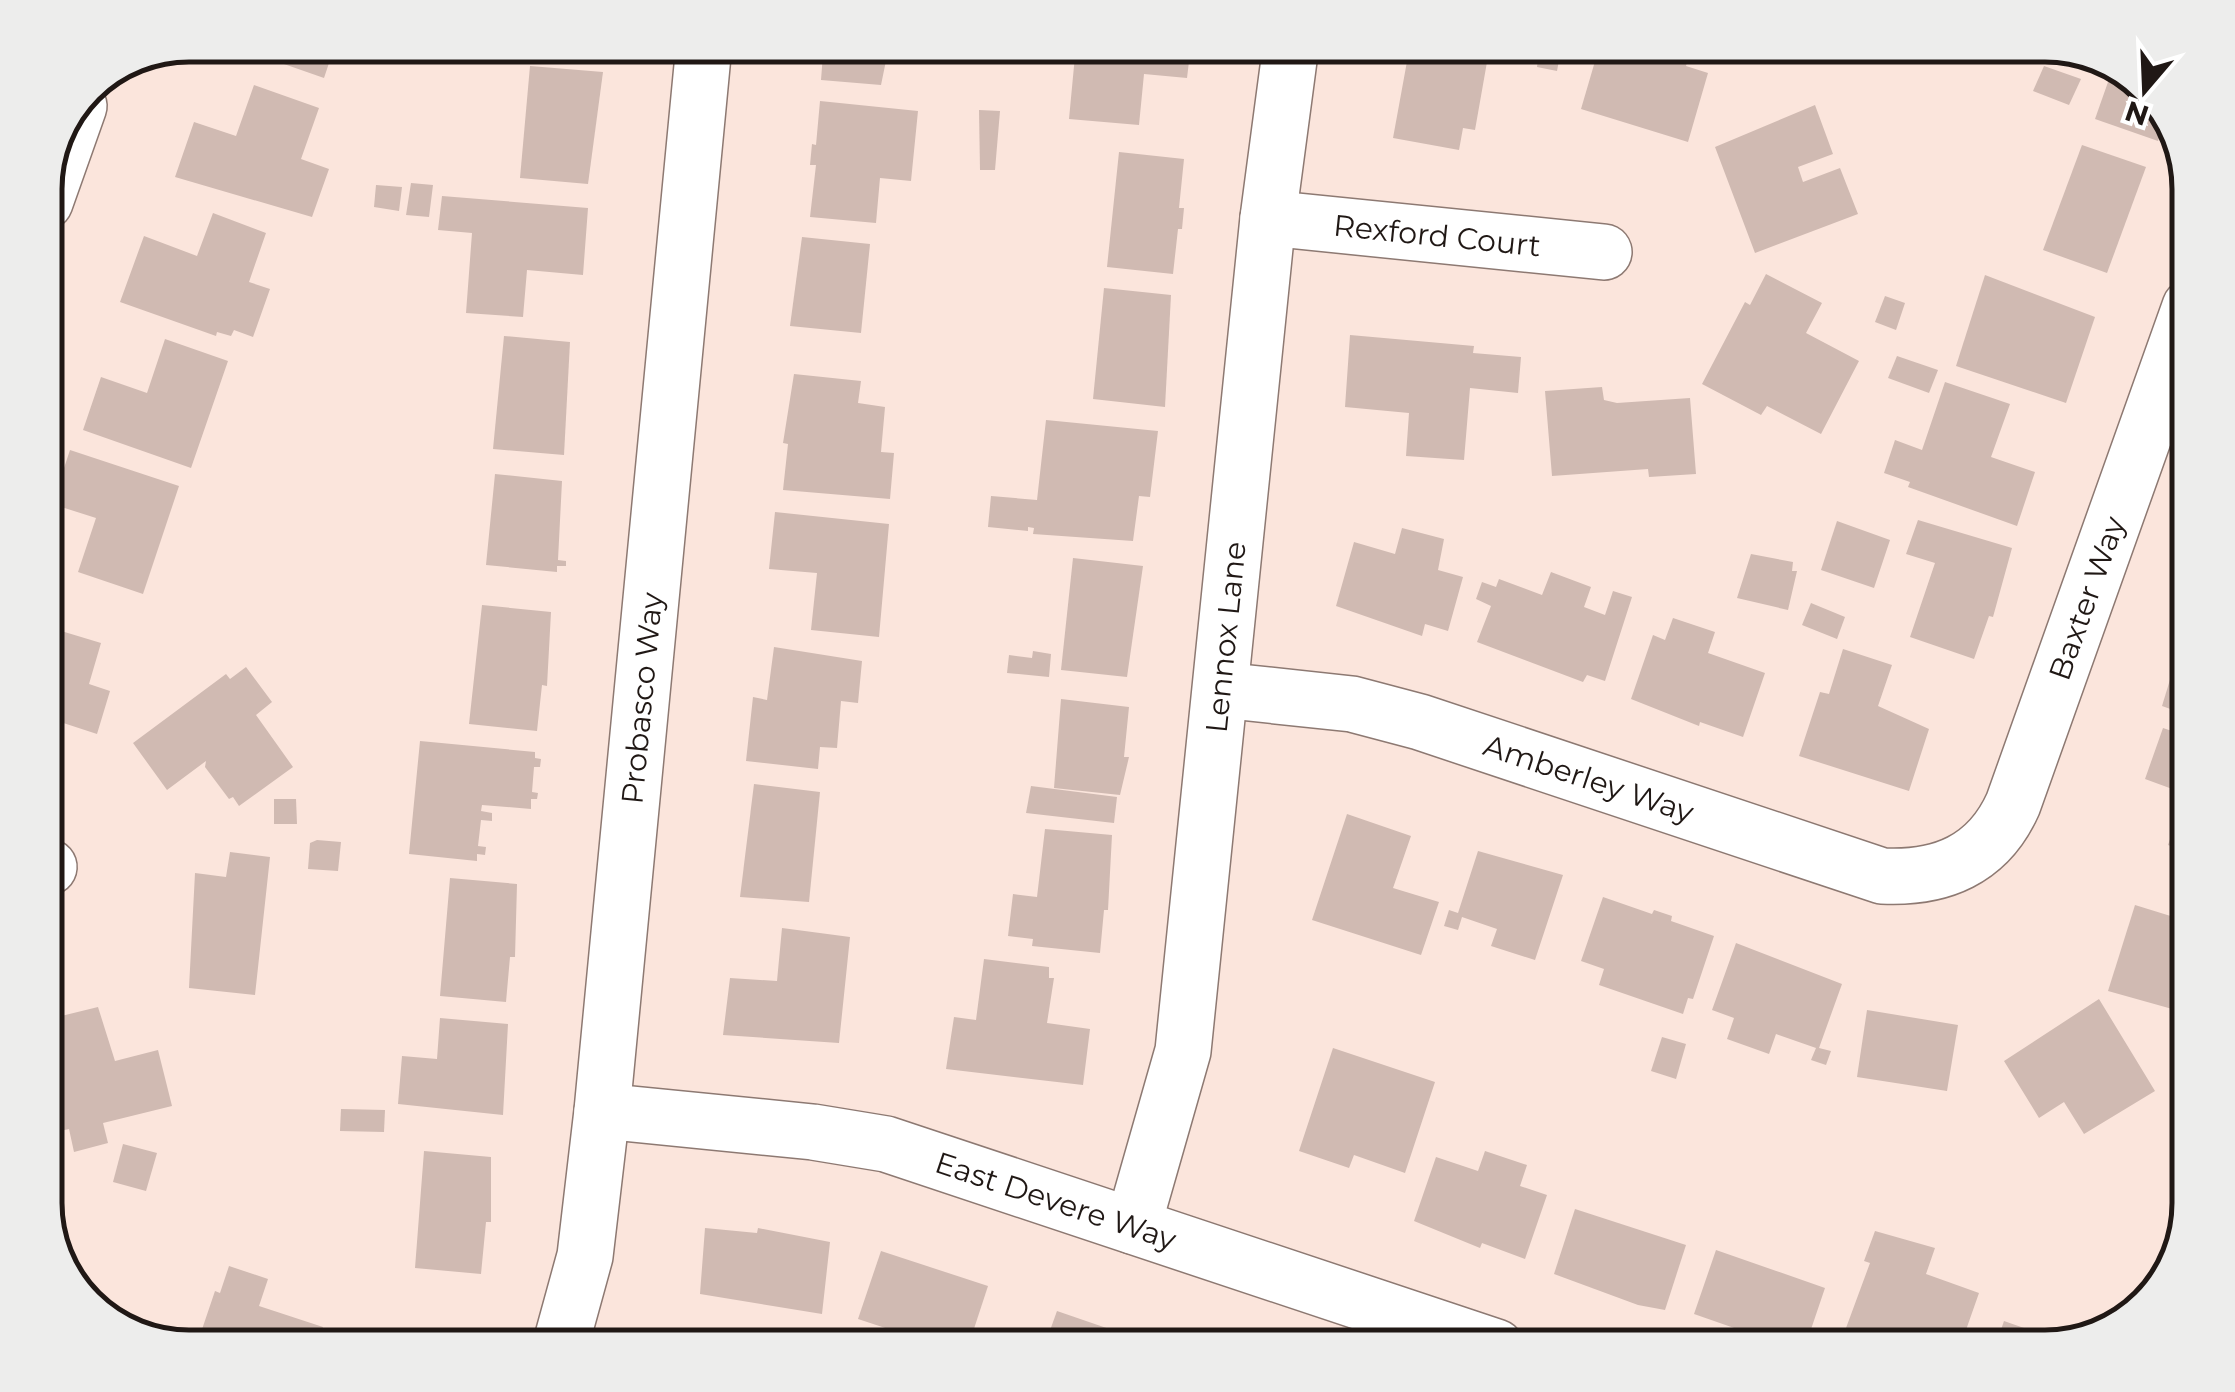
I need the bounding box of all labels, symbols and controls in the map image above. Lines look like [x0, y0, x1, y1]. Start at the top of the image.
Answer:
north arrow [2095, 40, 2195, 140]
text: N [2121, 94, 2153, 133]
street label: Rexford Court [1332, 206, 1543, 264]
street label: Baxter Way [2040, 511, 2133, 685]
street label: Lennox Lane [1197, 540, 1253, 735]
street label: Probasco Way [613, 590, 670, 806]
street label: Amberley Way [1479, 726, 1699, 831]
street label: East Devere Way [931, 1143, 1182, 1258]

